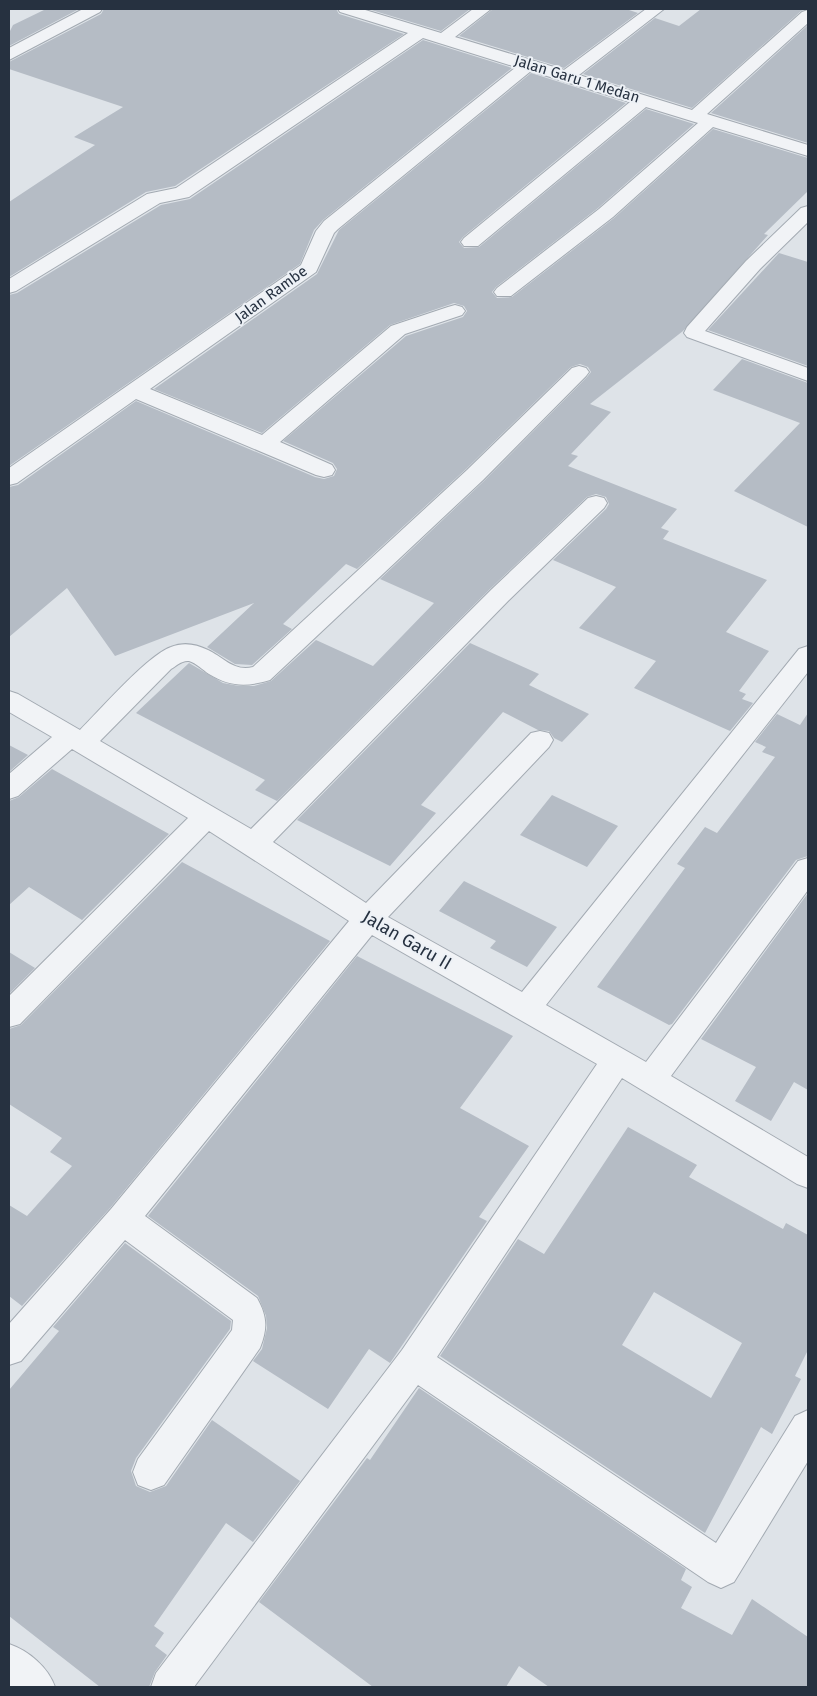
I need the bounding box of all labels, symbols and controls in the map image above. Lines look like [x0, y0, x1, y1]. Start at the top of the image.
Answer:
street label: Jalan Garu 1 Medan [512, 51, 642, 107]
street label: Jalan Rambe [231, 262, 311, 326]
street label: Jalan Garu II [358, 906, 456, 974]

